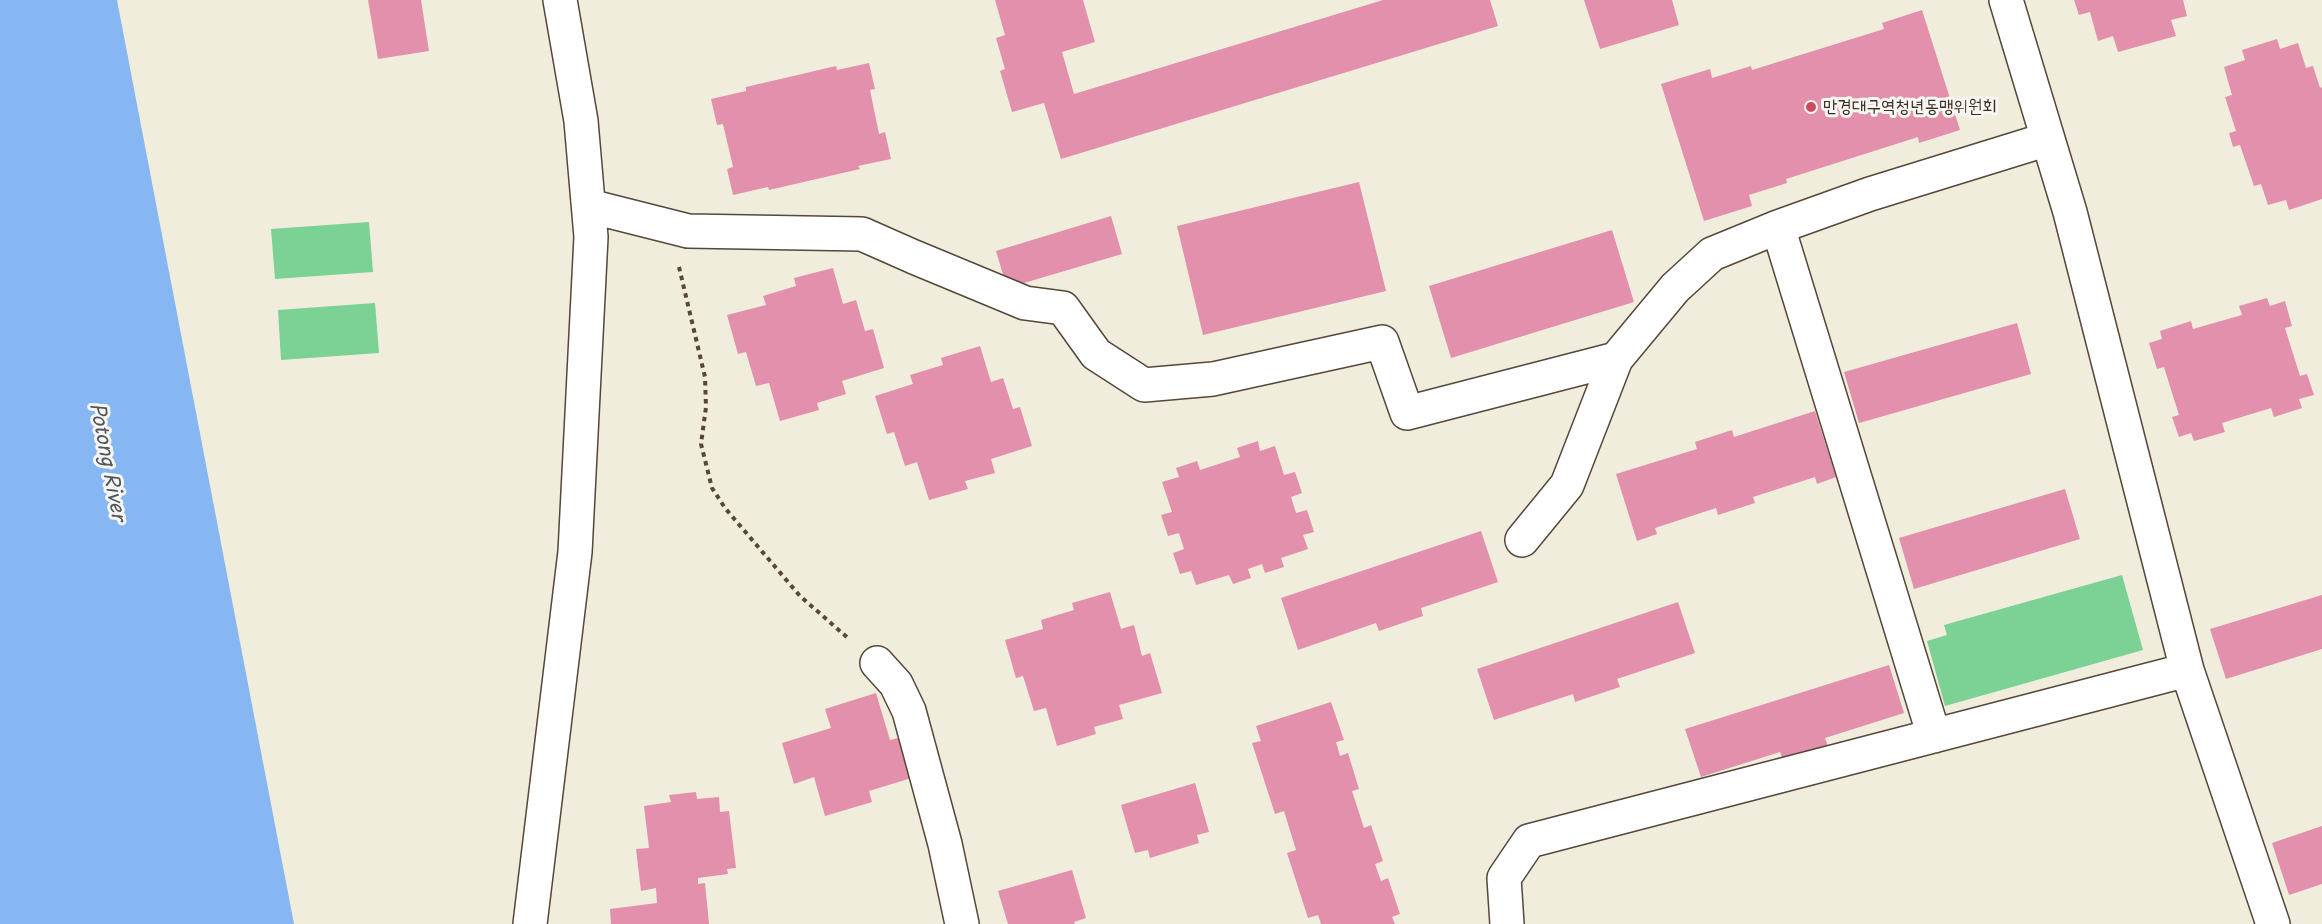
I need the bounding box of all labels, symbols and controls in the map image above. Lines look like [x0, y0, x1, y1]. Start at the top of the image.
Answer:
place label: 만경대구역청년동맹위원회 [1823, 96, 1997, 118]
marker: 만경대구역청년동맹위원회 [1804, 100, 1818, 114]
water label: Potong River [84, 401, 130, 523]

